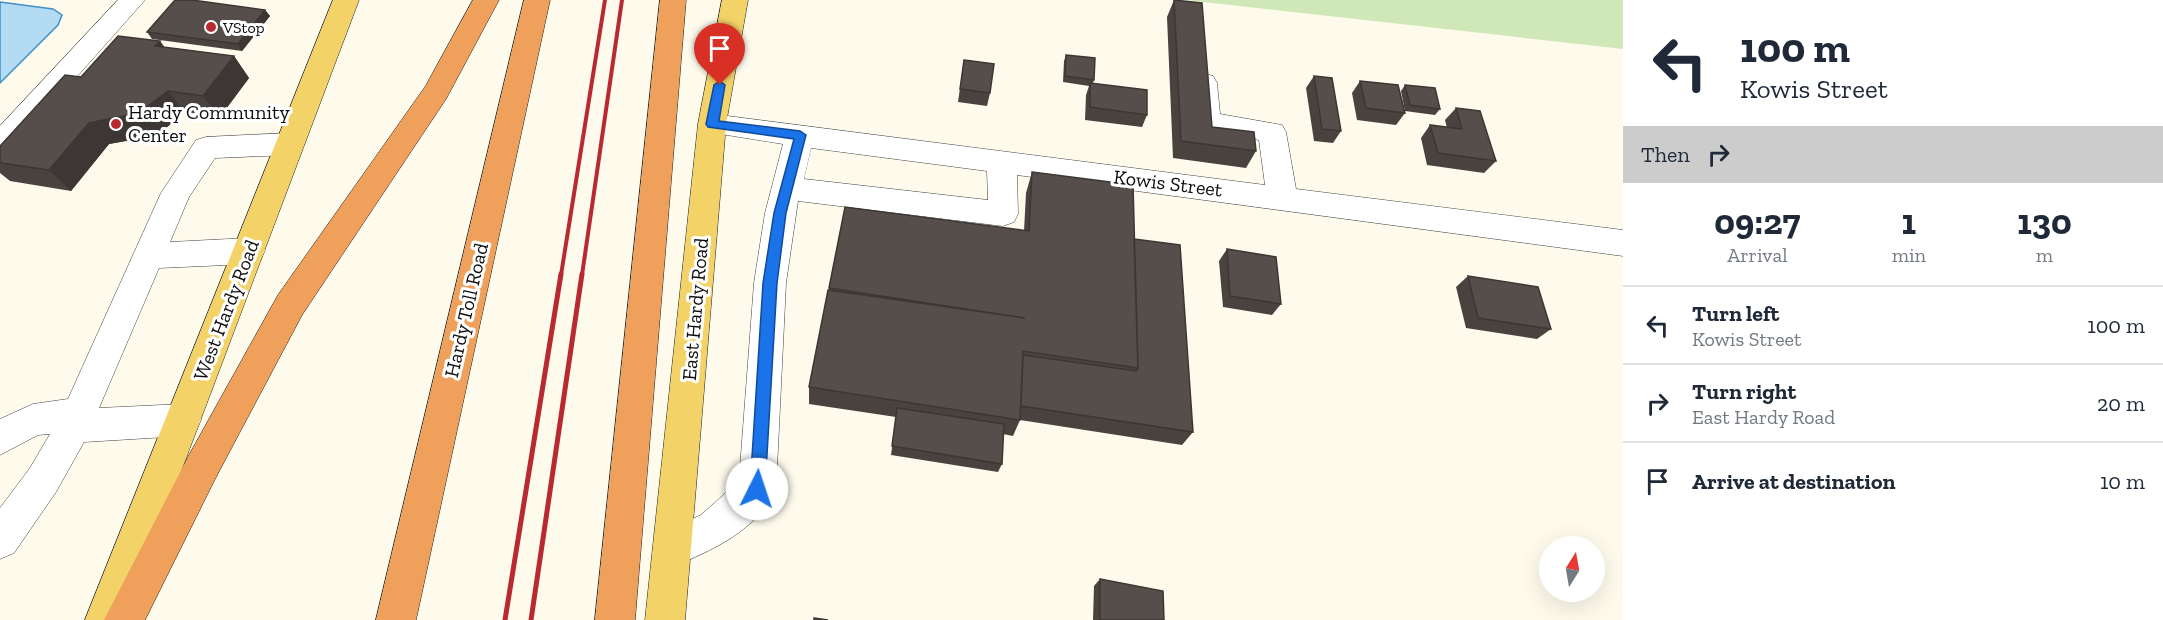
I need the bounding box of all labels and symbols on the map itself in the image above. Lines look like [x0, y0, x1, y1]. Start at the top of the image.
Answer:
place label: VStop [222, 18, 265, 37]
marker: VStop [204, 20, 218, 34]
pin [694, 23, 745, 85]
place label: Hardy Community Center [128, 100, 290, 147]
marker: Hardy Community Center [109, 117, 123, 131]
street label: Kowis Street [1112, 164, 1224, 202]
street label: West Hardy Road [188, 236, 264, 384]
street label: East Hardy Road [677, 237, 713, 381]
street label: Hardy Toll Road [439, 240, 493, 380]
position arrow [725, 457, 789, 521]
north arrow [1539, 536, 1605, 602]

